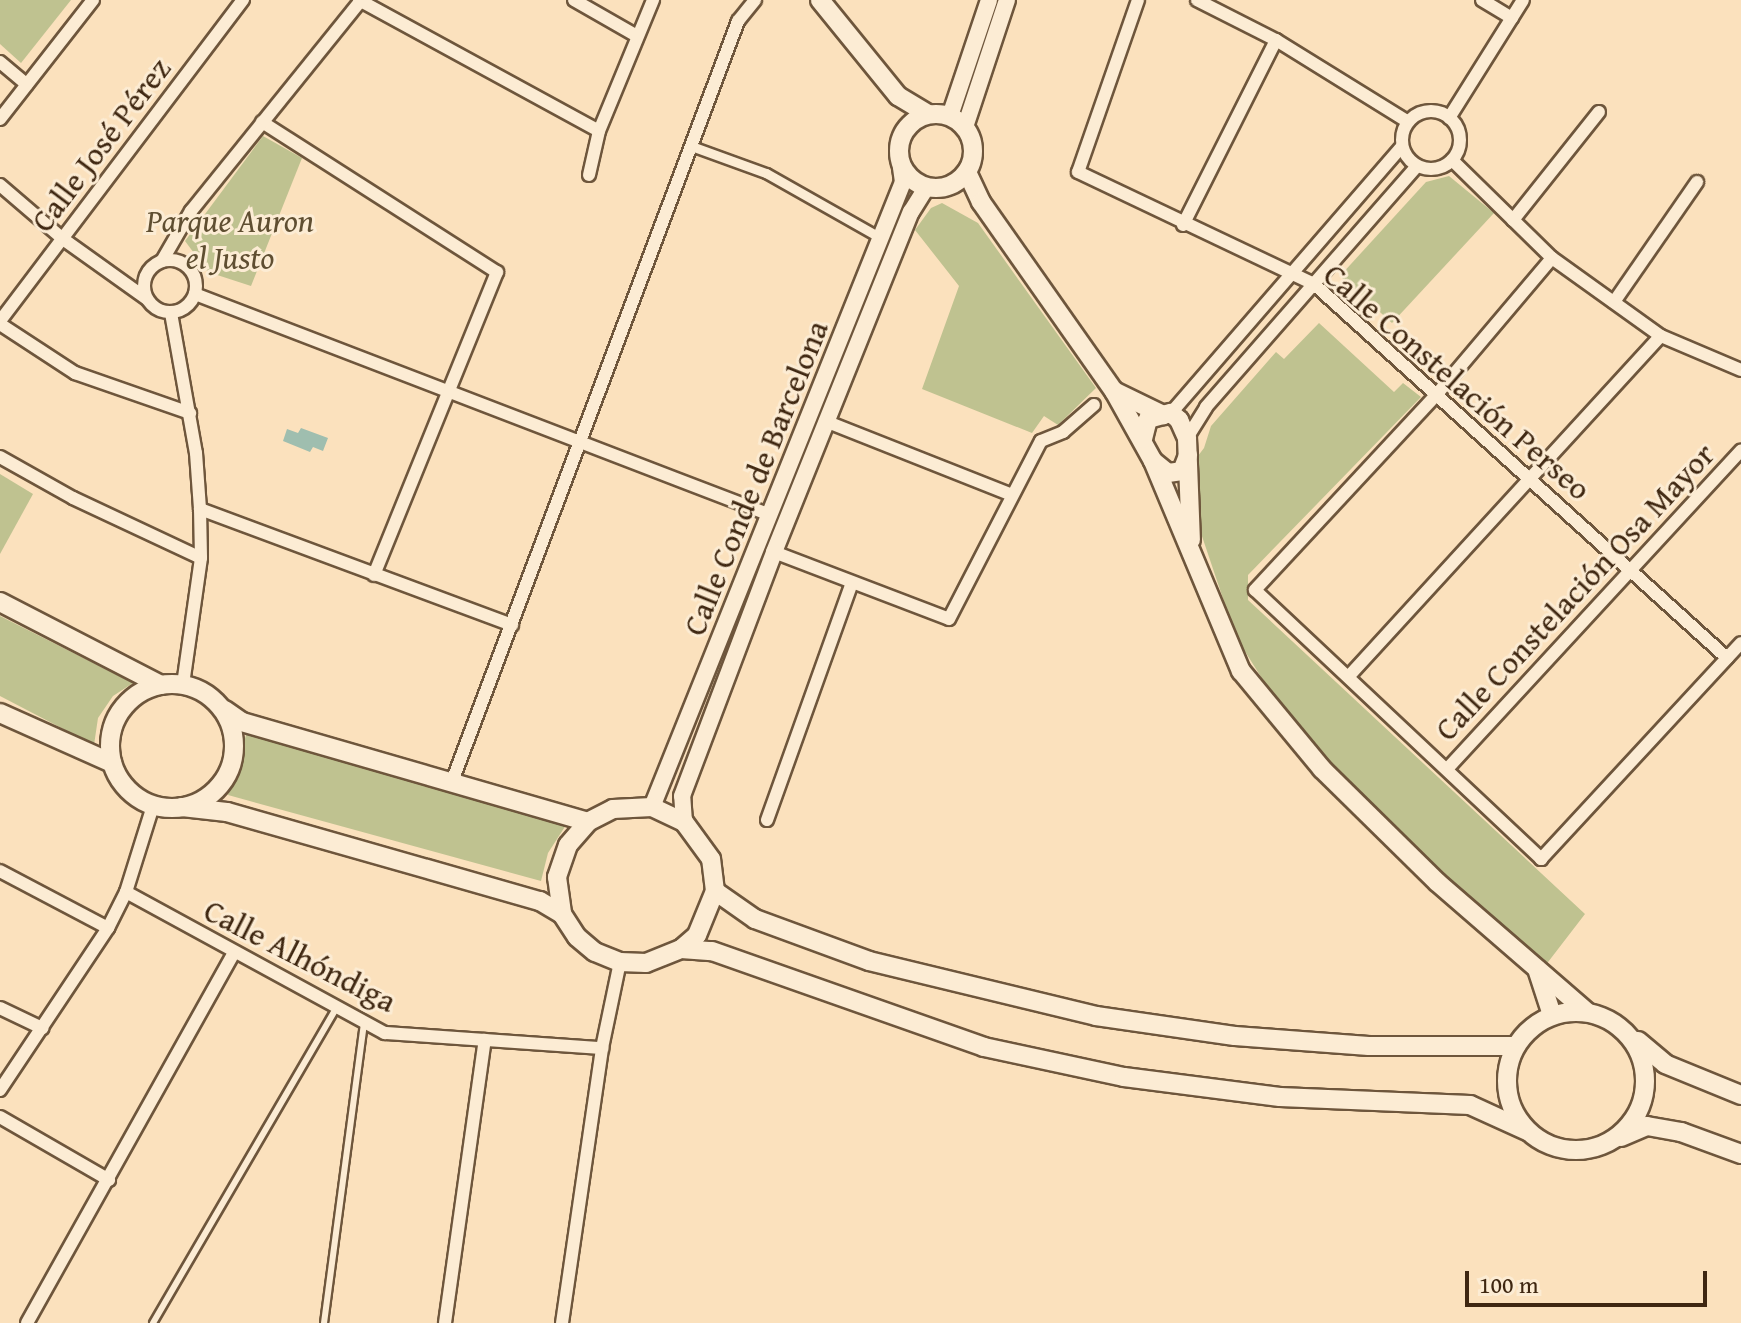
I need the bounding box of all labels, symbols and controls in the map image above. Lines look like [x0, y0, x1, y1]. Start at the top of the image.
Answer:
street label: Calle José Pérez [23, 51, 179, 239]
park label: Parque Auron el Justo [146, 203, 314, 278]
street label: Calle Constelación Perseo [1316, 256, 1598, 508]
street label: Calle Conde de Barcelona [675, 315, 837, 641]
street label: Calle Constelación Osa Mayor [1427, 435, 1723, 749]
street label: Calle Alhóndiga [198, 891, 402, 1021]
scale bar [1469, 1255, 1711, 1305]
text: 100 m [1479, 1267, 1539, 1302]

